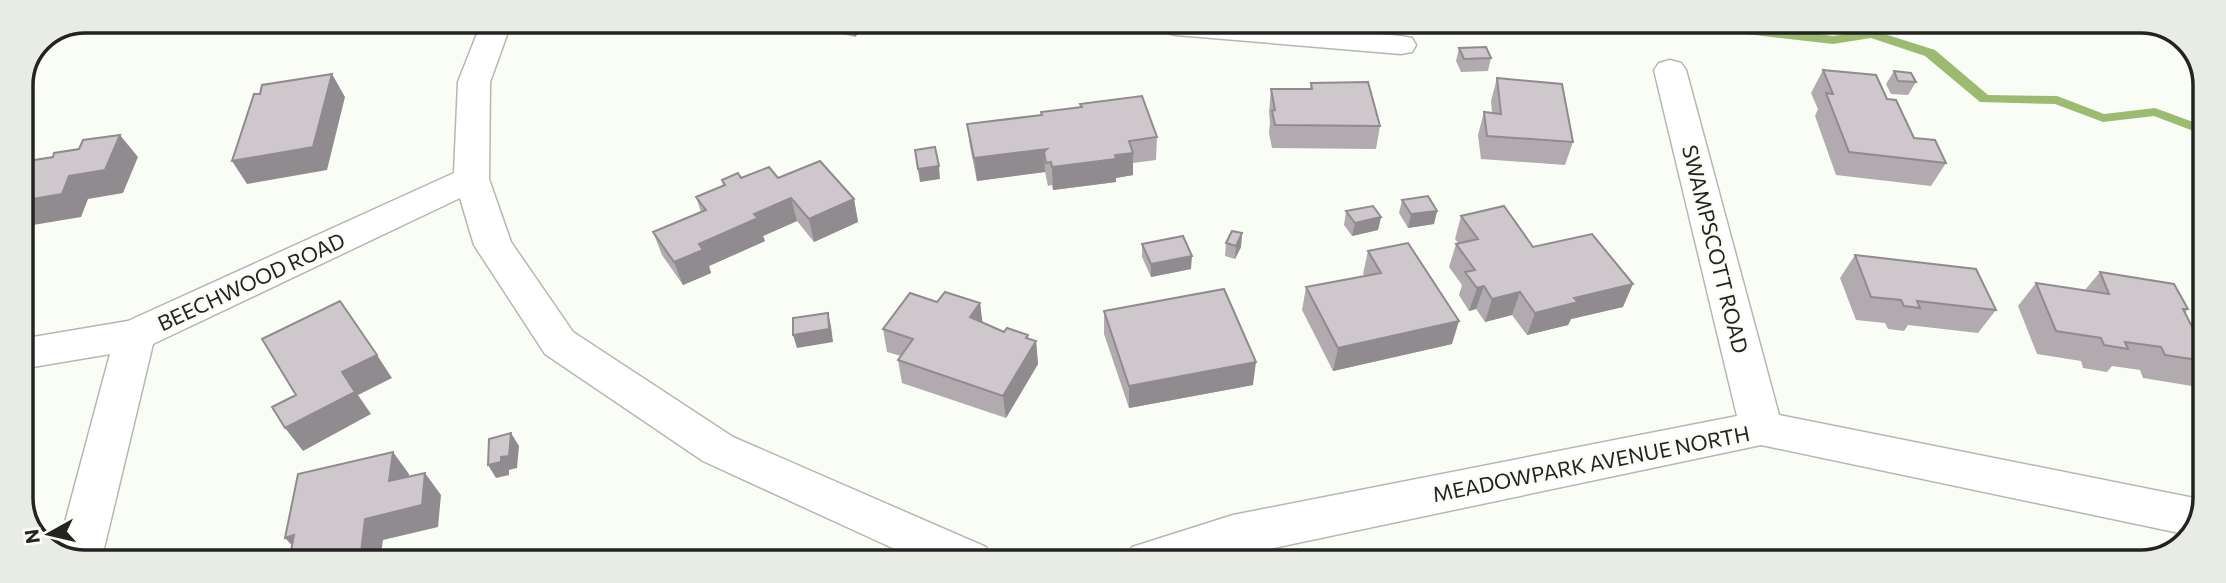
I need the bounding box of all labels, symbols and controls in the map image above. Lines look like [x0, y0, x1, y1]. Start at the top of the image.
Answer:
street label: SWAMPSCOTT ROAD [1678, 142, 1754, 356]
street label: BEECHWOOD ROAD [153, 227, 349, 335]
street label: MEADOWPARK AVENUE NORTH [1430, 420, 1752, 506]
north arrow [14, 499, 84, 569]
text: N [19, 528, 44, 545]

